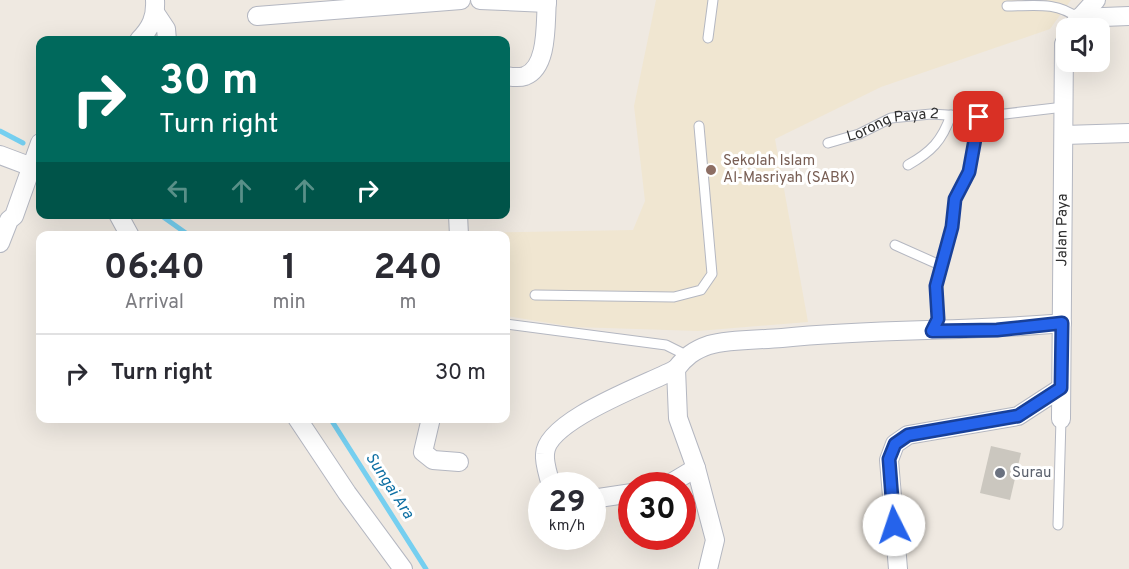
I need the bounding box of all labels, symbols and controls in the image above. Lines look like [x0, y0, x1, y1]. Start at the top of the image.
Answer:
map controls [1056, 18, 1110, 72]
button: sound [1056, 18, 1110, 72]
text: 30 m [159, 56, 258, 109]
icon: right [60, 60, 138, 138]
pin [953, 91, 1004, 142]
icon: arrive [962, 100, 995, 133]
street label: Lorong Paya 2 [844, 104, 940, 147]
text: Turn right [159, 108, 278, 142]
place label: Sekolah Islam Al-Masriyah (SABK) [723, 152, 855, 188]
marker: Sekolah Islam Al-Masriyah (SABK) [704, 163, 718, 177]
icon: left [162, 174, 195, 207]
icon: ahead [225, 174, 258, 207]
icon: ahead [288, 174, 321, 207]
icon: right [351, 174, 384, 207]
street label: Jalan Paya [1053, 194, 1072, 266]
text: 06:40 [104, 246, 205, 292]
text: 1 [282, 246, 296, 292]
text: 240 [374, 246, 442, 292]
text: Arrival [124, 290, 184, 316]
text: min [273, 290, 306, 316]
text: m [399, 290, 416, 316]
icon: right [60, 357, 93, 390]
text: Turn right [111, 360, 213, 387]
text: 30 m [435, 360, 486, 387]
water label: Sungai Ara [360, 449, 418, 524]
place label: Surau [1012, 464, 1051, 483]
marker: Surau [993, 466, 1007, 480]
speed limit sign: 30 [618, 472, 696, 550]
text: 29 [549, 485, 585, 522]
position arrow [862, 493, 926, 557]
text: km/h [549, 517, 585, 536]

